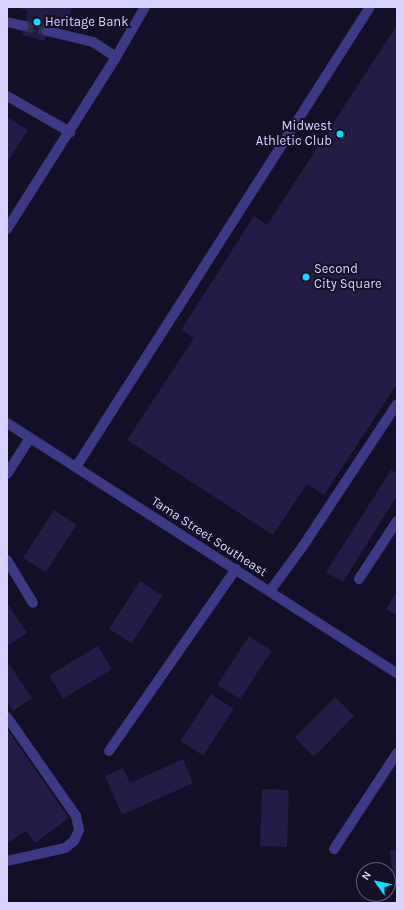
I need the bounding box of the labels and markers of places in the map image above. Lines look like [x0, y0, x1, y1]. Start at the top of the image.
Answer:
place label: Heritage Bank [45, 14, 128, 30]
marker: Heritage Bank [32, 17, 42, 27]
place label: Midwest Athletic Club [256, 119, 332, 150]
marker: Midwest Athletic Club [335, 129, 345, 139]
place label: Second City Square [314, 262, 382, 293]
marker: Second City Square [301, 272, 311, 282]

